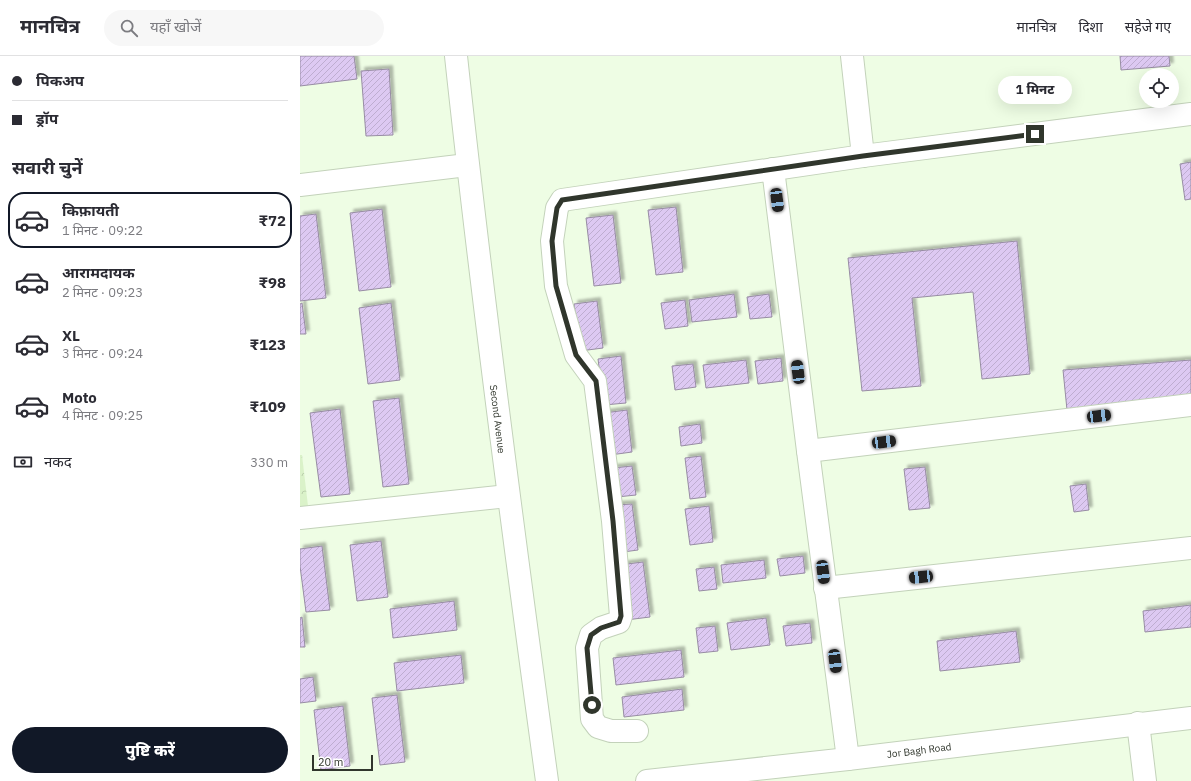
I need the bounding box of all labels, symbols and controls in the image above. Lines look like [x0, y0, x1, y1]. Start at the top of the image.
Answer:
search box [104, 10, 384, 46]
text: मानचित्र [20, 14, 80, 38]
icon: search [118, 17, 140, 39]
text: यहाँ खोजें [150, 17, 201, 36]
text: मानचित्र [1017, 18, 1057, 36]
text: दिशा [1079, 18, 1103, 36]
text: सहेजे गए [1125, 18, 1171, 36]
map controls [1139, 68, 1179, 108]
button: locate [1139, 68, 1179, 108]
text: पिकअप [36, 71, 84, 90]
callout: 1 मिनट [998, 76, 1072, 104]
text: 1 मिनट [1016, 81, 1054, 98]
text: ड्रॉप [36, 109, 58, 128]
route end [1026, 125, 1044, 143]
text: सवारी चुनें [12, 156, 82, 179]
car [770, 187, 784, 213]
text: किफ़ायती [62, 201, 119, 220]
icon: car [14, 202, 50, 238]
text: ₹72 [259, 211, 286, 230]
text: 1 मिनट · 09:22 [62, 222, 143, 239]
text: आरामदायक [62, 263, 135, 282]
icon: car [14, 264, 50, 300]
text: ₹98 [259, 273, 286, 292]
text: 2 मिनट · 09:23 [62, 284, 143, 301]
icon: car [14, 326, 50, 362]
text: XL [62, 326, 80, 345]
text: ₹123 [250, 335, 286, 354]
text: 3 मिनट · 09:24 [62, 345, 143, 362]
car [791, 359, 805, 385]
street label: Second Avenue [487, 384, 508, 455]
icon: car [14, 388, 50, 424]
text: Moto [62, 388, 97, 407]
text: ₹109 [250, 397, 286, 416]
text: 4 मिनट · 09:25 [62, 407, 143, 424]
car [1086, 409, 1112, 423]
car [871, 435, 897, 449]
icon: cash [12, 451, 34, 473]
text: नकद [44, 452, 72, 471]
text: 330 m [250, 454, 288, 471]
car [816, 559, 830, 585]
car [908, 570, 934, 584]
car [828, 648, 842, 674]
route start [583, 696, 601, 714]
button: पुष्टि करें [12, 727, 288, 773]
street label: Jor Bagh Road [886, 740, 952, 761]
scale bar [312, 753, 373, 772]
text: 20 m [318, 755, 343, 769]

